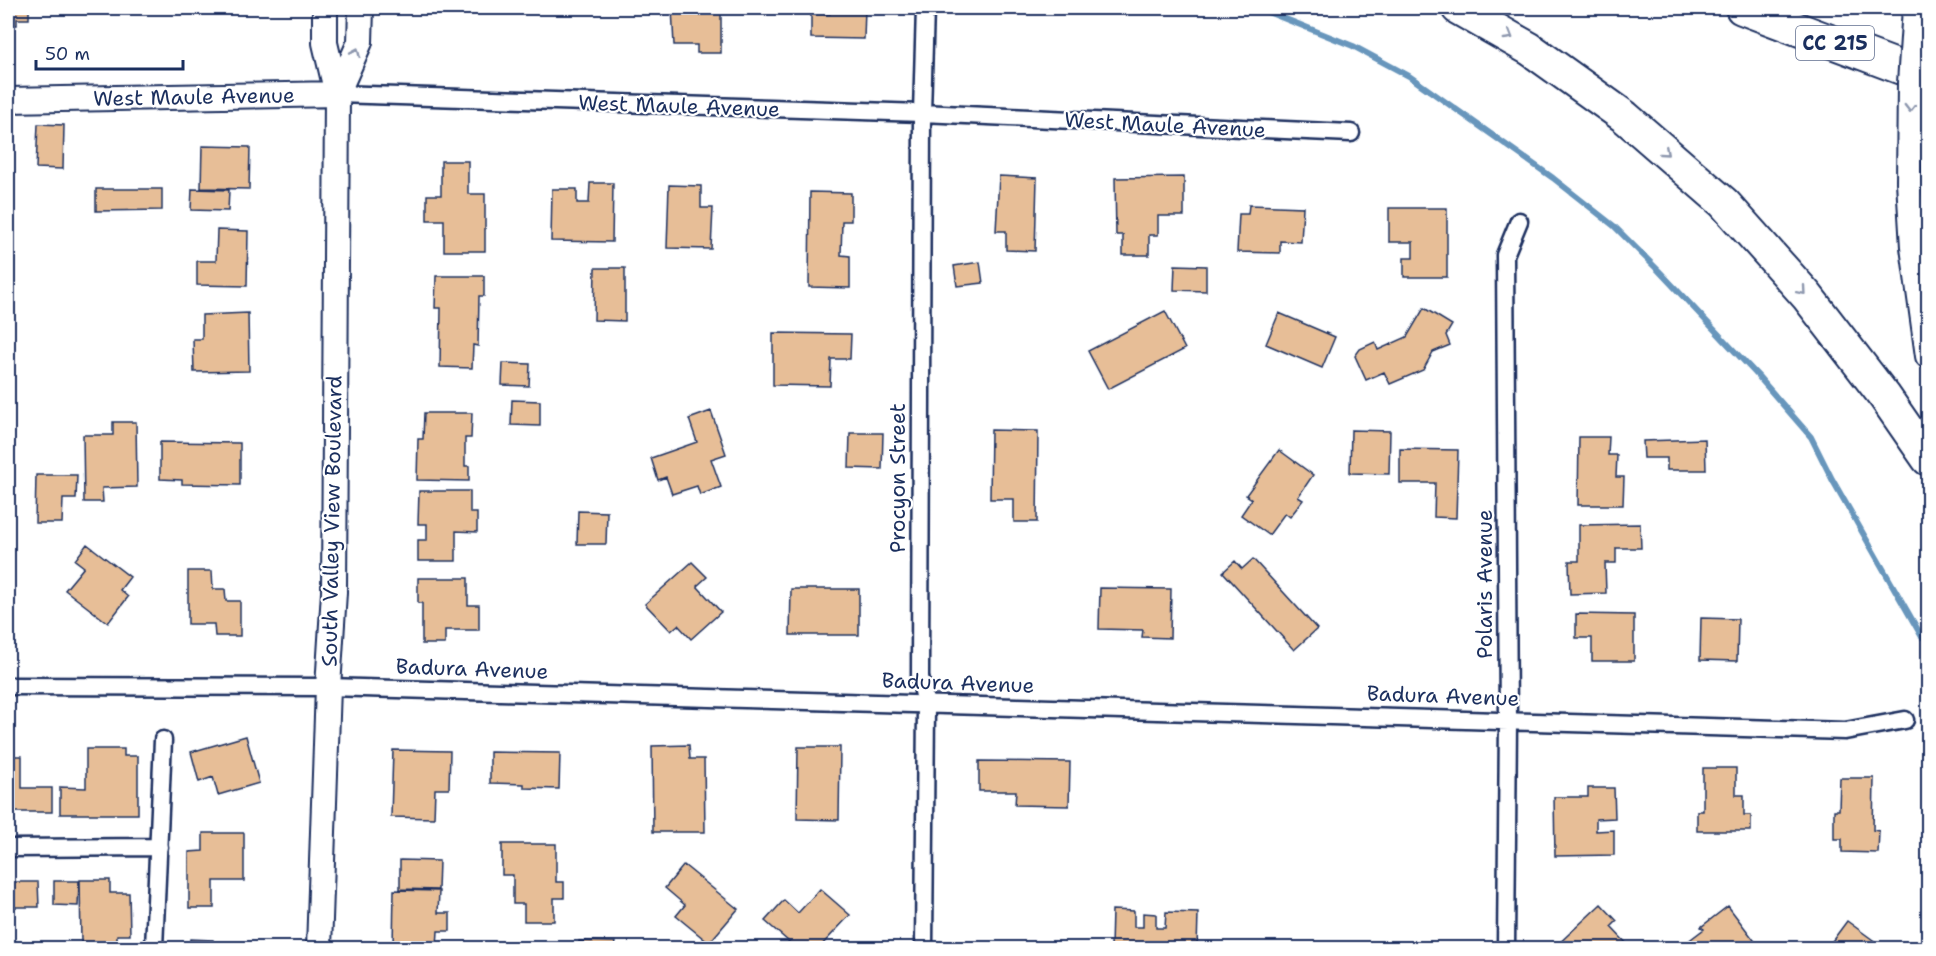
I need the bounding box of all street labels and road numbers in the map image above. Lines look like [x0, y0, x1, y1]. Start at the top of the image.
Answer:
road number: CC 215 [1796, 26, 1874, 60]
street label: West Maule Avenue [93, 81, 295, 113]
street label: West Maule Avenue [578, 88, 780, 124]
street label: West Maule Avenue [1064, 106, 1266, 144]
street label: South Valley View Boulevard [315, 375, 349, 667]
street label: Procyon Street [884, 403, 912, 553]
street label: Polaris Avenue [1471, 509, 1499, 659]
street label: Badura Avenue [395, 652, 549, 686]
street label: Badura Avenue [881, 666, 1035, 700]
street label: Badura Avenue [1366, 679, 1520, 713]

